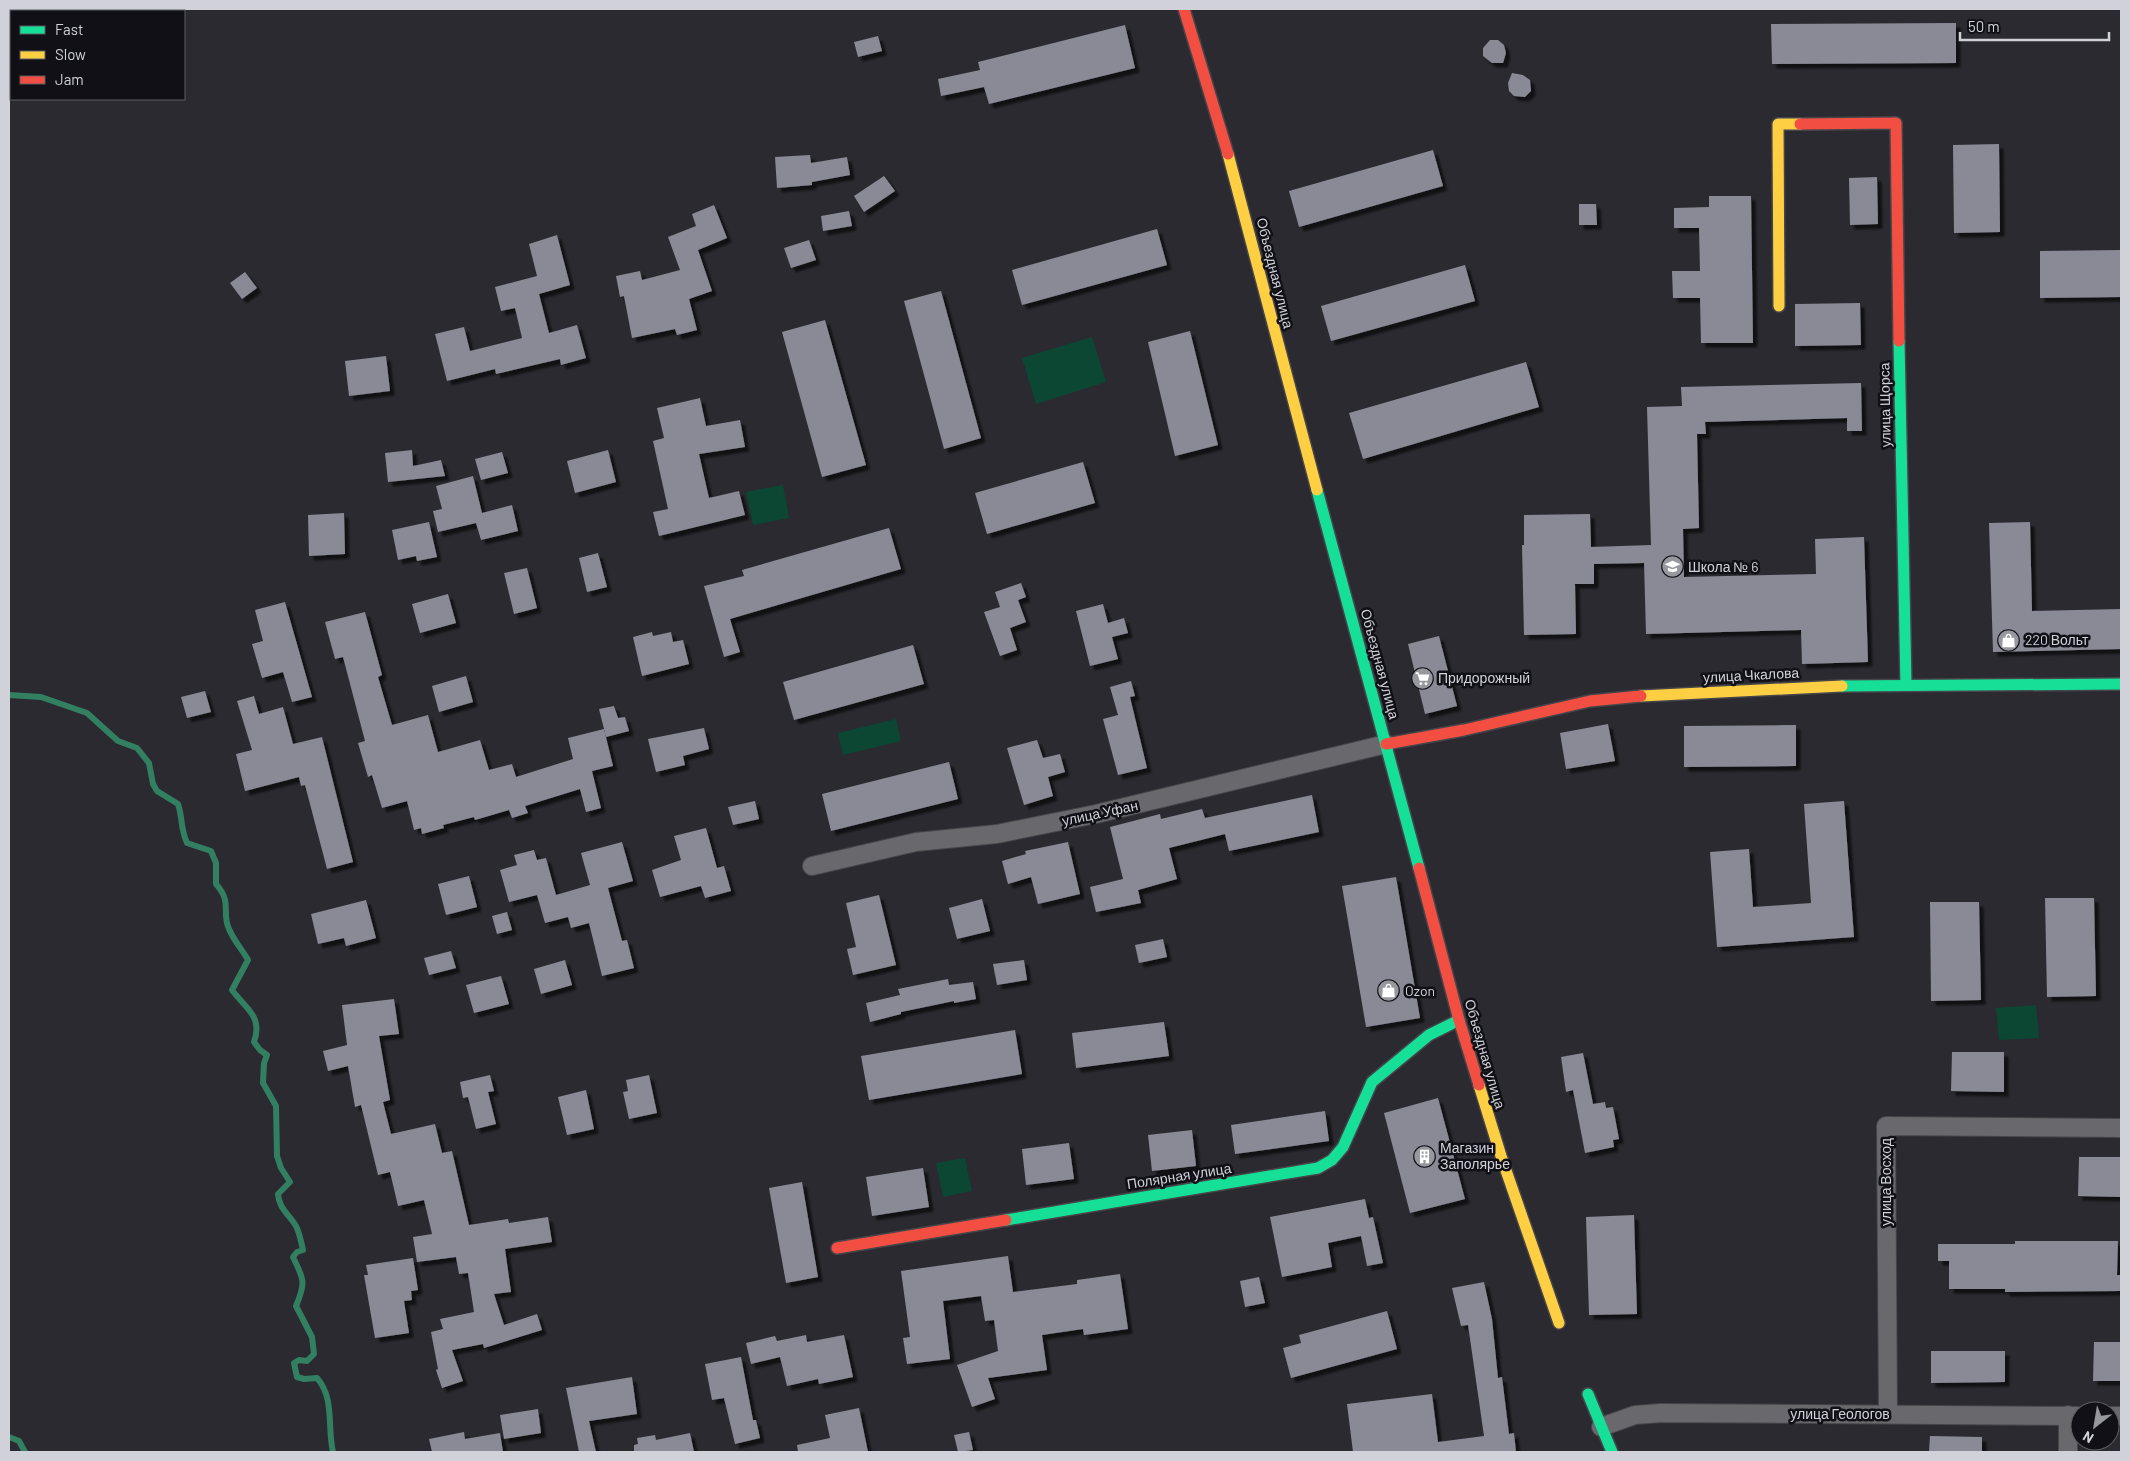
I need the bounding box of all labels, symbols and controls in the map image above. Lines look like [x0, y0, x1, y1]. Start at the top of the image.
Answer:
legend [10, 10, 185, 100]
scale bar [1960, 10, 2109, 42]
text: 50 m [1968, 17, 2000, 35]
text: Fast [55, 20, 83, 38]
text: Slow [55, 45, 86, 63]
text: Jam [55, 70, 84, 88]
street label: Объездная улица [1254, 216, 1297, 330]
street label: улица Щорса [1875, 362, 1894, 448]
school or university icon: Школа № 6 [1660, 555, 1684, 579]
place label: Школа № 6 [1688, 558, 1758, 575]
street label: Объездная улица [1358, 607, 1403, 721]
shop icon: 220 Вольт [1997, 628, 2021, 652]
place label: 220 Вольт [2025, 631, 2089, 648]
street label: улица Чкалова [1703, 663, 1800, 686]
supermarket icon: Придорожный [1410, 666, 1434, 690]
place label: Придорожный [1438, 669, 1530, 686]
street label: улица Уфан [1060, 796, 1139, 829]
shop icon: Ozon [1377, 979, 1401, 1003]
place label: Ozon [1405, 982, 1435, 999]
street label: Объездная улица [1462, 997, 1509, 1111]
street label: улица Восход [1877, 1138, 1894, 1226]
place label: Магазин Заполярье [1440, 1139, 1510, 1172]
building icon: Магазин Заполярье [1412, 1144, 1436, 1168]
street label: Полярная улица [1126, 1159, 1233, 1192]
north arrow [2070, 1401, 2120, 1451]
street label: улица Геологов [1790, 1405, 1890, 1422]
text: N [2080, 1428, 2096, 1447]

